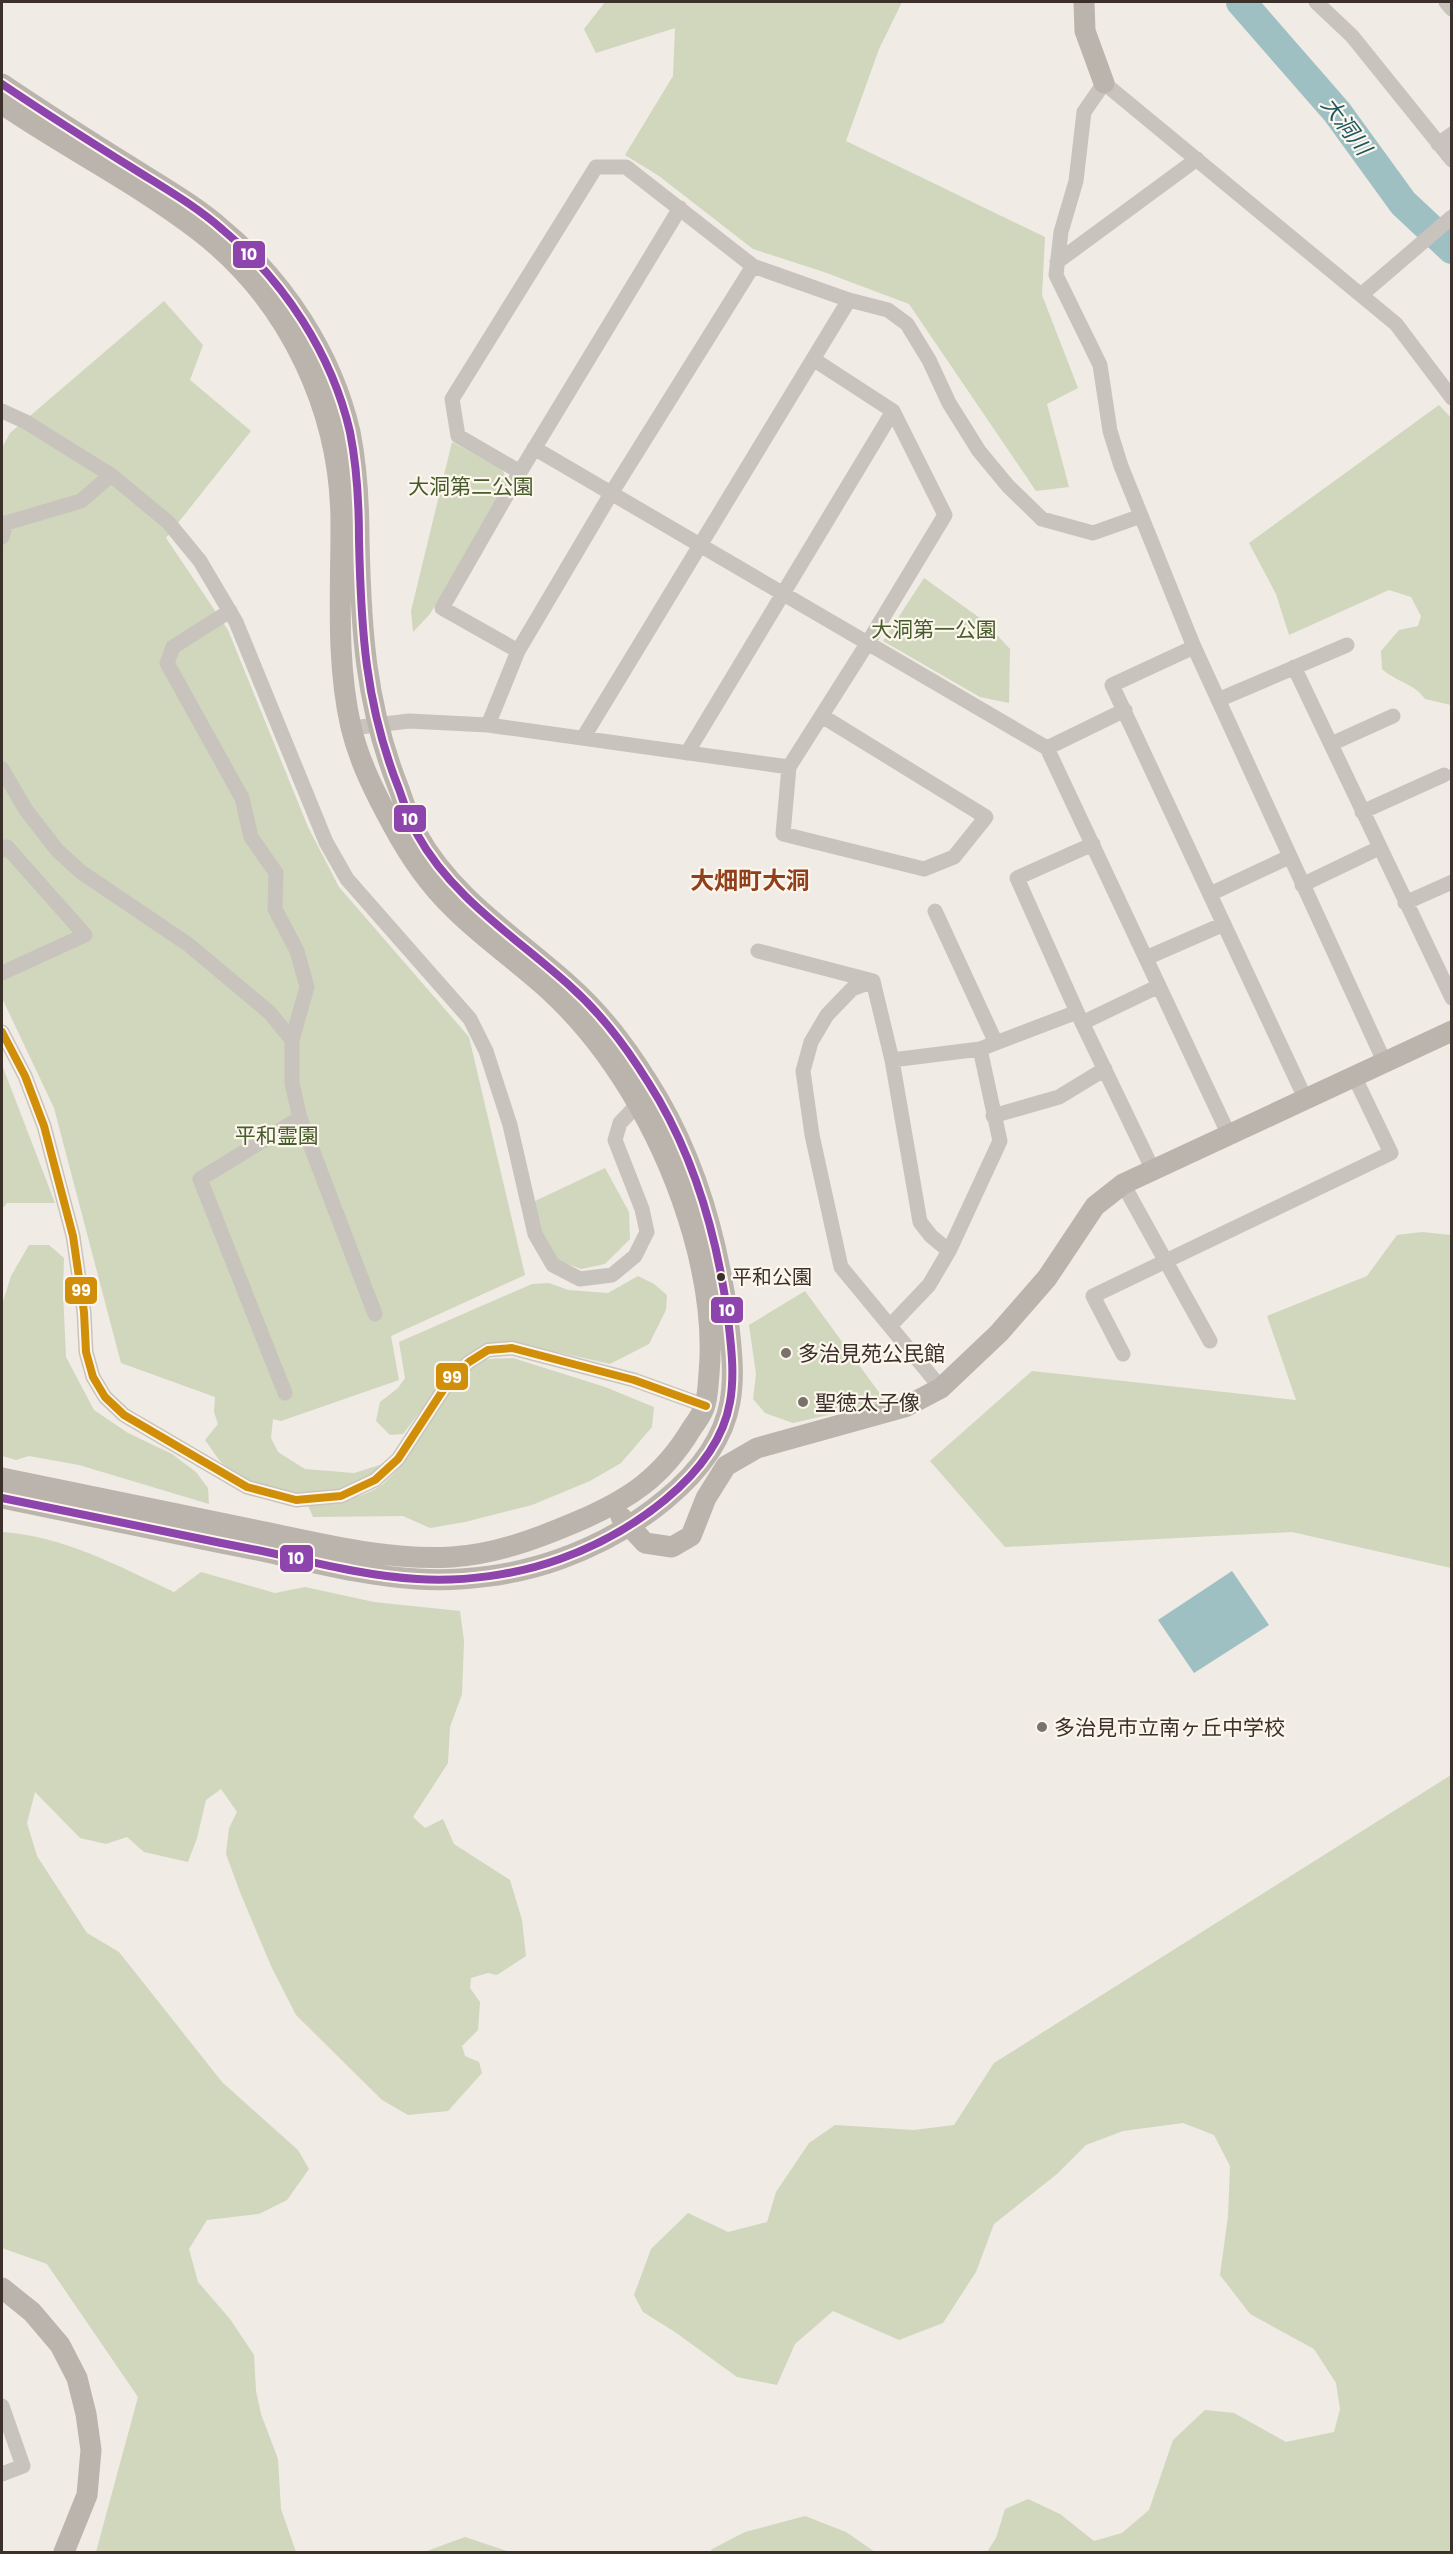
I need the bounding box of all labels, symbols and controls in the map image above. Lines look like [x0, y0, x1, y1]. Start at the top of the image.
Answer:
water label: 大洞川 [1314, 90, 1379, 163]
line badge: 10 [232, 240, 266, 269]
text: 10 [241, 243, 257, 266]
park label: 大洞第二公園 [408, 472, 534, 501]
park label: 大洞第一公園 [871, 615, 997, 644]
line badge: 10 [393, 804, 427, 833]
text: 10 [402, 808, 418, 831]
district label: 大畑町大洞 [690, 864, 810, 897]
park label: 平和霊園 [235, 1121, 319, 1150]
place label: 平和公園 [732, 1263, 812, 1291]
marker: 平和公園 [715, 1271, 727, 1283]
line badge: 99 [64, 1276, 98, 1305]
text: 99 [71, 1279, 91, 1302]
line badge: 10 [710, 1296, 744, 1324]
text: 10 [719, 1299, 735, 1322]
place label: 多治見苑公民館 [798, 1339, 945, 1368]
marker: 多治見苑公民館 [779, 1346, 793, 1360]
line badge: 99 [435, 1362, 469, 1391]
text: 99 [442, 1366, 462, 1389]
place label: 聖徳太子像 [815, 1388, 920, 1417]
marker: 聖徳太子像 [796, 1395, 810, 1409]
line badge: 10 [279, 1544, 314, 1573]
text: 10 [288, 1547, 304, 1570]
place label: 多治見市立南ヶ丘中学校 [1054, 1713, 1285, 1742]
marker: 多治見市立南ヶ丘中学校 [1035, 1720, 1049, 1734]

